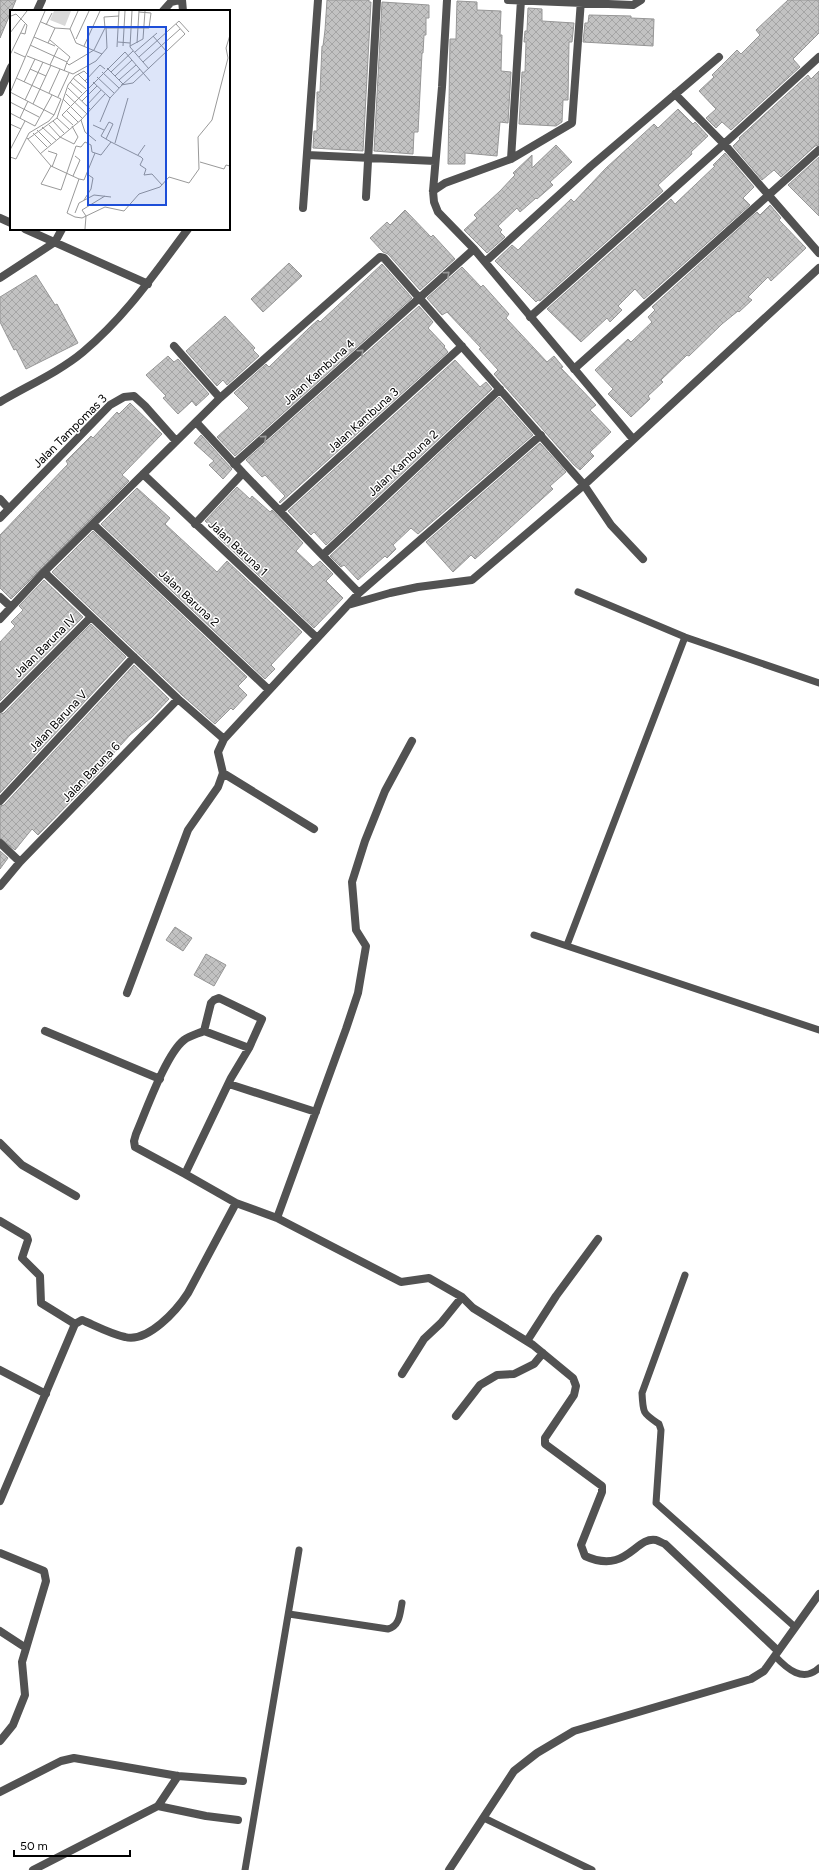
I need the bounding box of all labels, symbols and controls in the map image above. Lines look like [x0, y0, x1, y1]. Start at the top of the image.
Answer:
inset map [10, 10, 230, 230]
one-way arrow [442, 271, 450, 278]
street label: Jalan Kambuna 4 [280, 336, 358, 408]
one-way arrow [356, 349, 363, 356]
street label: Jalan Kambuna 3 [325, 385, 401, 455]
street label: Jalan Tampomas 3 [30, 391, 110, 471]
street label: Jalan Kambuna 2 [365, 427, 441, 499]
one-way arrow [259, 436, 266, 443]
street label: Jalan Baruna 1 [206, 517, 270, 579]
street label: Jalan Baruna 2 [156, 566, 222, 630]
street label: Jalan Baruna IV [11, 611, 80, 680]
street label: Jalan Baruna V [26, 687, 91, 755]
street label: Jalan Baruna 6 [59, 739, 123, 805]
scale bar [14, 1832, 130, 1858]
text: 50 m [20, 1839, 48, 1853]

